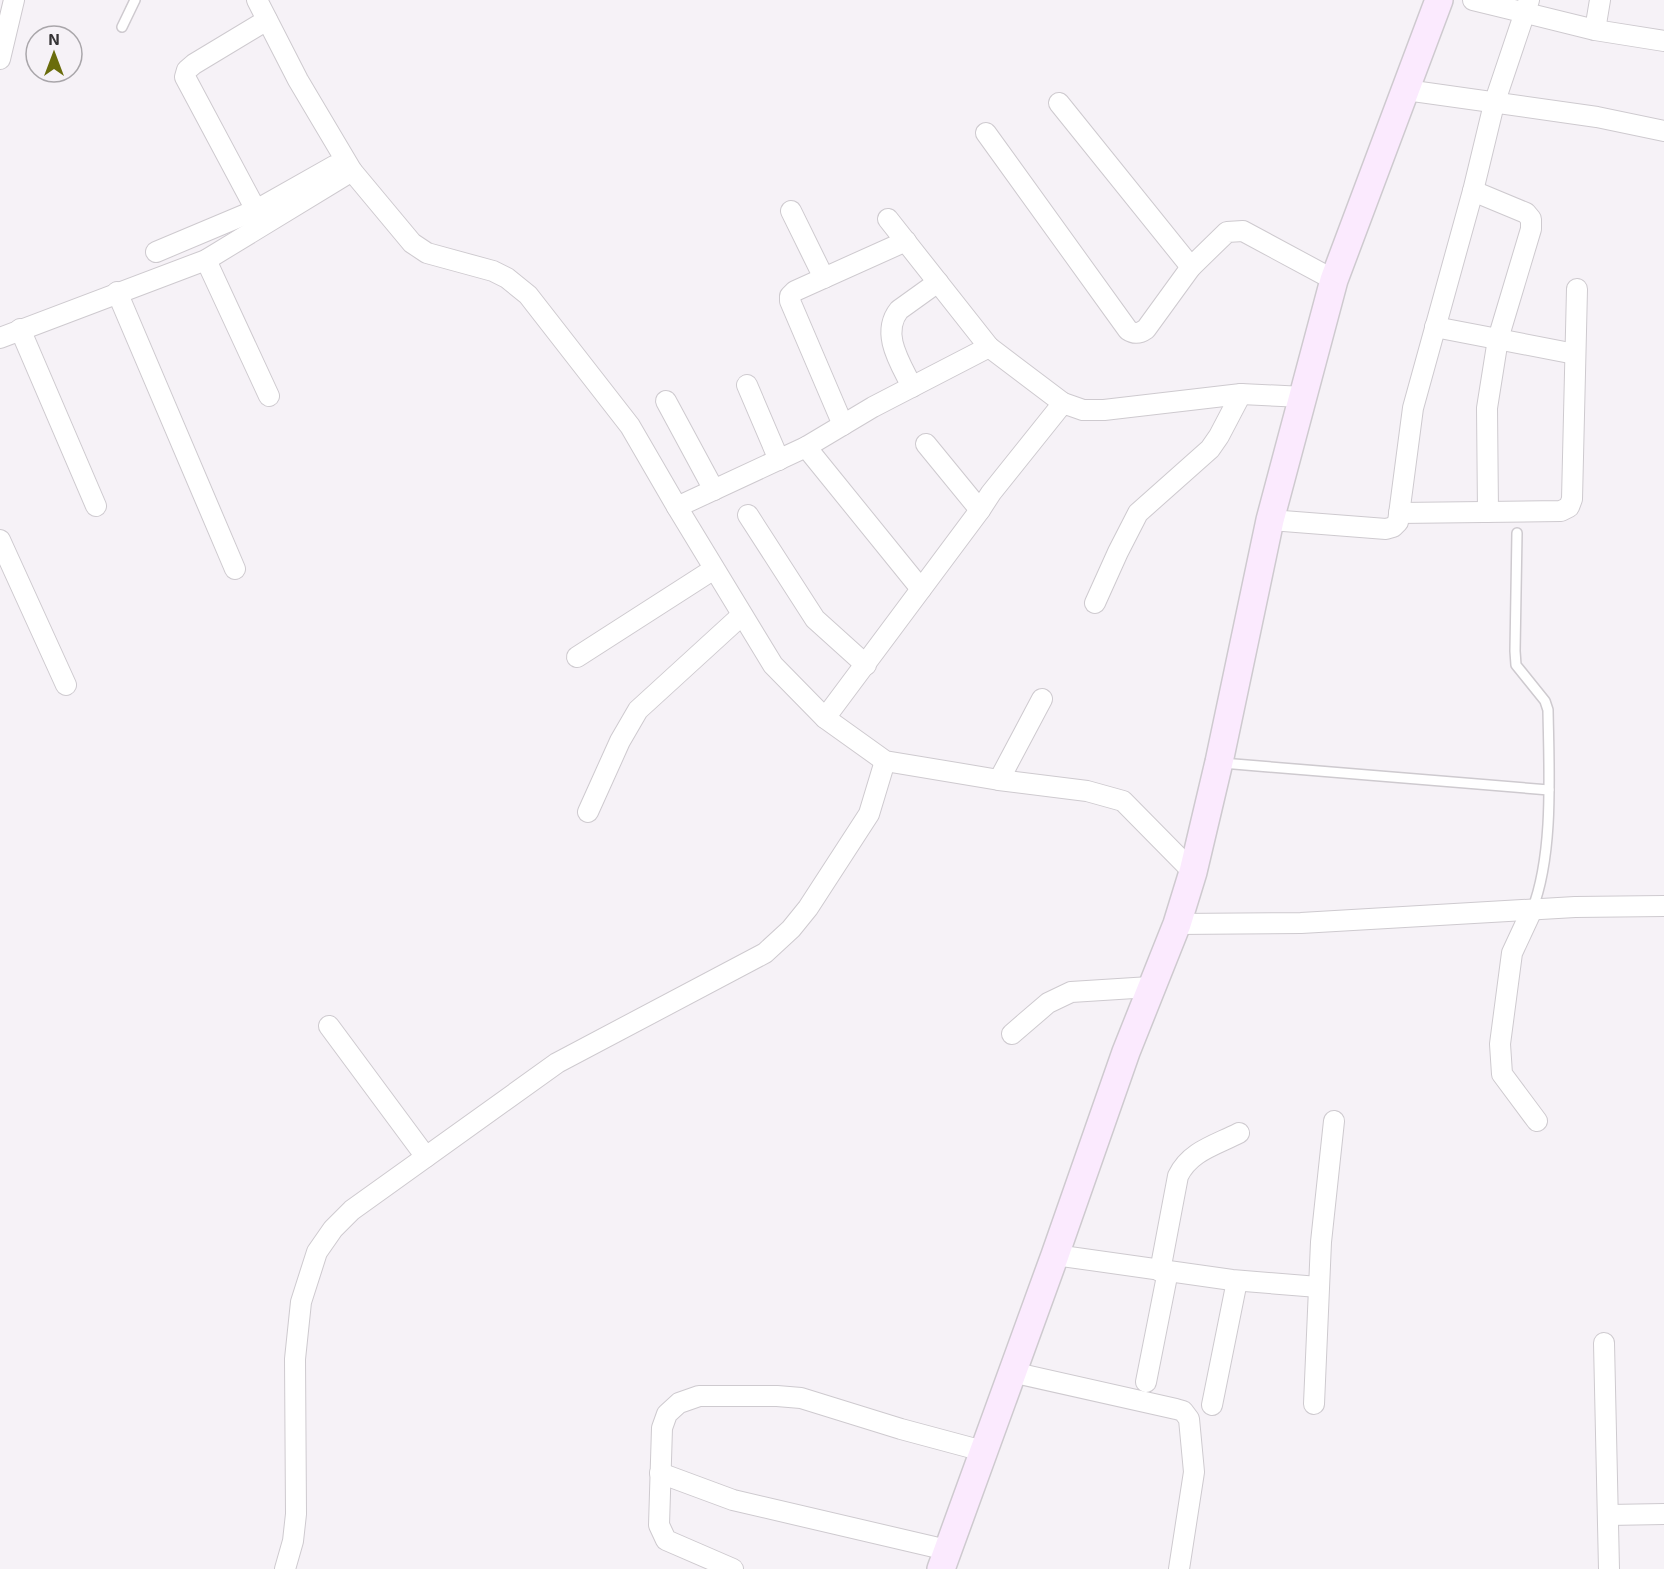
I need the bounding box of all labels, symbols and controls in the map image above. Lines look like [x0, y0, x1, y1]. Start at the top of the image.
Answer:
north arrow [24, 24, 84, 84]
text: N [48, 29, 60, 48]

